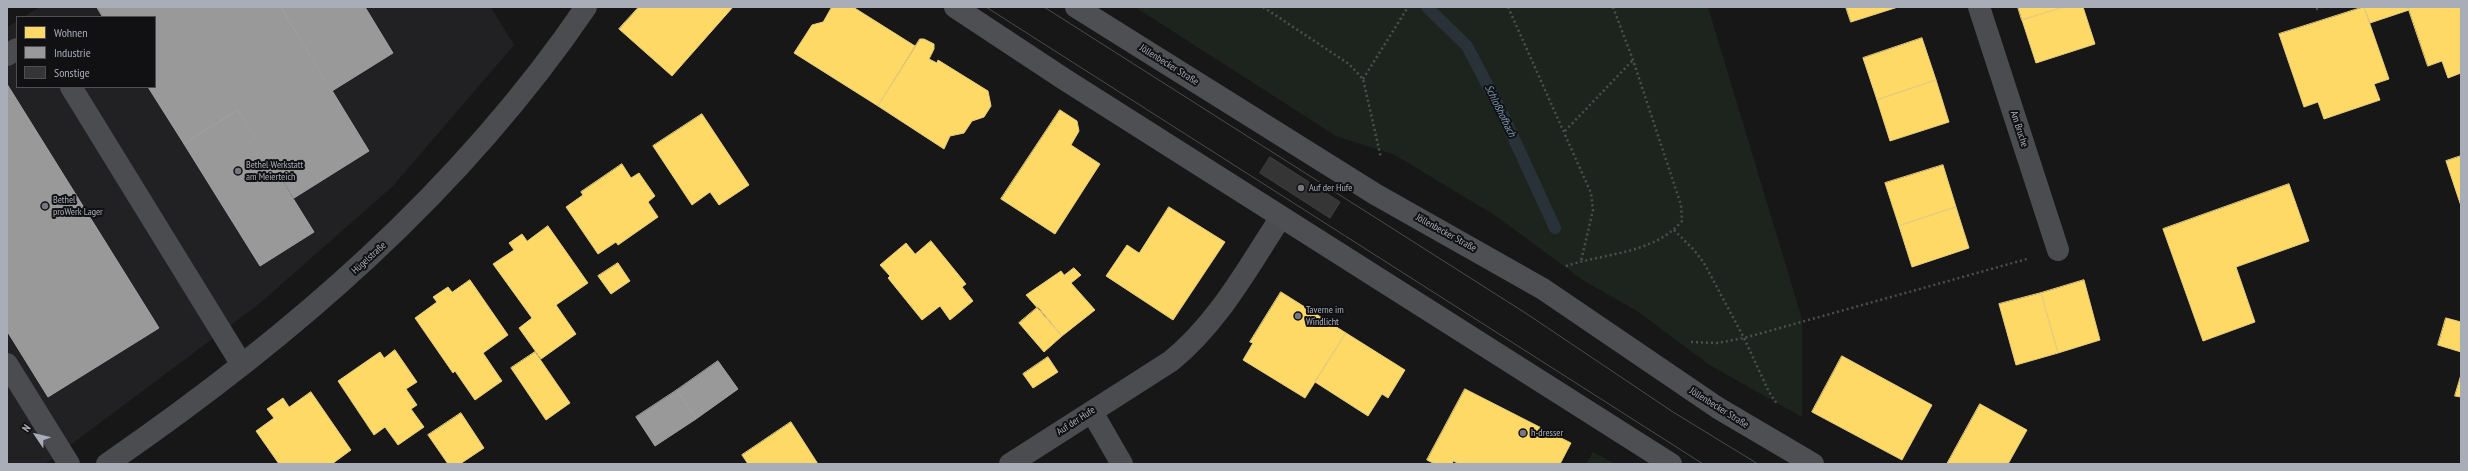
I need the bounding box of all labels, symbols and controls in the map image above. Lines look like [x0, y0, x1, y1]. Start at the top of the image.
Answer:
legend [16, 16, 156, 88]
text: Wohnen [54, 25, 88, 40]
street label: Jöllenbecker Straße [1137, 42, 1201, 88]
text: Industrie [54, 45, 91, 60]
text: Sonstige [54, 65, 90, 80]
water label: Schloßhofbach [1482, 83, 1518, 139]
street label: Am Bruche [2008, 109, 2030, 149]
place label: Bethel Werkstatt am Meierteich [246, 159, 303, 182]
marker: Bethel Werkstatt am Meierteich [233, 166, 243, 176]
place label: Auf der Hufe [1309, 182, 1352, 194]
marker: Auf der Hufe [1296, 183, 1306, 193]
place label: Bethel proWerk Lager [53, 194, 103, 218]
marker: Bethel proWerk Lager [40, 201, 50, 211]
street label: Jöllenbecker Straße [1414, 211, 1478, 255]
street label: Hügelstraße [349, 239, 389, 277]
place label: Taverne im Windlicht [1306, 304, 1344, 328]
marker: Taverne im Windlicht [1293, 311, 1303, 321]
street label: Jöllenbecker Straße [1687, 385, 1751, 431]
street label: Auf der Hufe [1055, 404, 1097, 438]
north arrow [16, 415, 56, 455]
text: N [19, 422, 34, 435]
place label: h-dresser [1531, 427, 1563, 439]
marker: h-dresser [1518, 428, 1528, 438]

